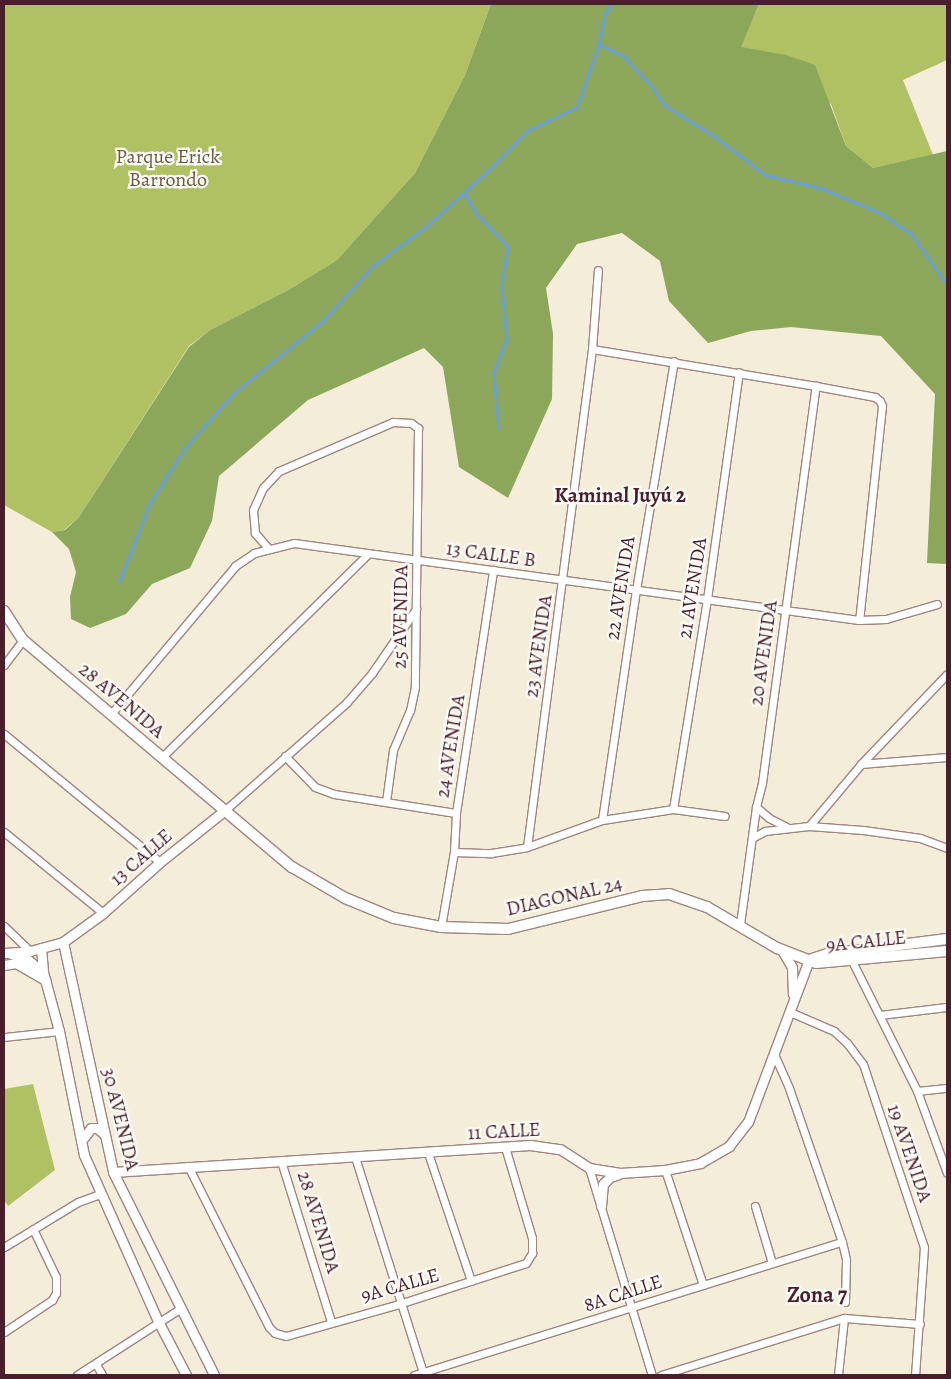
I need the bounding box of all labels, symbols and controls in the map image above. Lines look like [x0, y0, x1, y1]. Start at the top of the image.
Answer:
park label: Parque Erick Barrondo [116, 145, 220, 192]
district label: Kaminal Juyú 2 [554, 482, 686, 508]
street label: 22 AVENIDA [600, 534, 640, 642]
street label: 13 CALLE B [445, 536, 537, 572]
street label: 21 AVENIDA [672, 536, 712, 640]
street label: 25 AVENIDA [387, 565, 413, 669]
street label: 23 AVENIDA [519, 593, 557, 699]
street label: 20 AVENIDA [744, 599, 782, 707]
street label: 28 AVENIDA [74, 657, 170, 743]
street label: 24 AVENIDA [430, 693, 470, 799]
street label: 13 CALLE [105, 823, 177, 891]
street label: DIAGONAL 24 [504, 871, 624, 921]
street label: 9A CALLE [825, 925, 907, 957]
street label: 30 AVENIDA [97, 1065, 145, 1173]
street label: 19 AVENIDA [882, 1101, 938, 1205]
street label: 11 CALLE [467, 1117, 541, 1145]
street label: 28 AVENIDA [292, 1168, 346, 1276]
street label: 9A CALLE [358, 1262, 442, 1308]
street label: 8A CALLE [581, 1269, 665, 1317]
district label: Zona 7 [787, 1283, 847, 1309]

